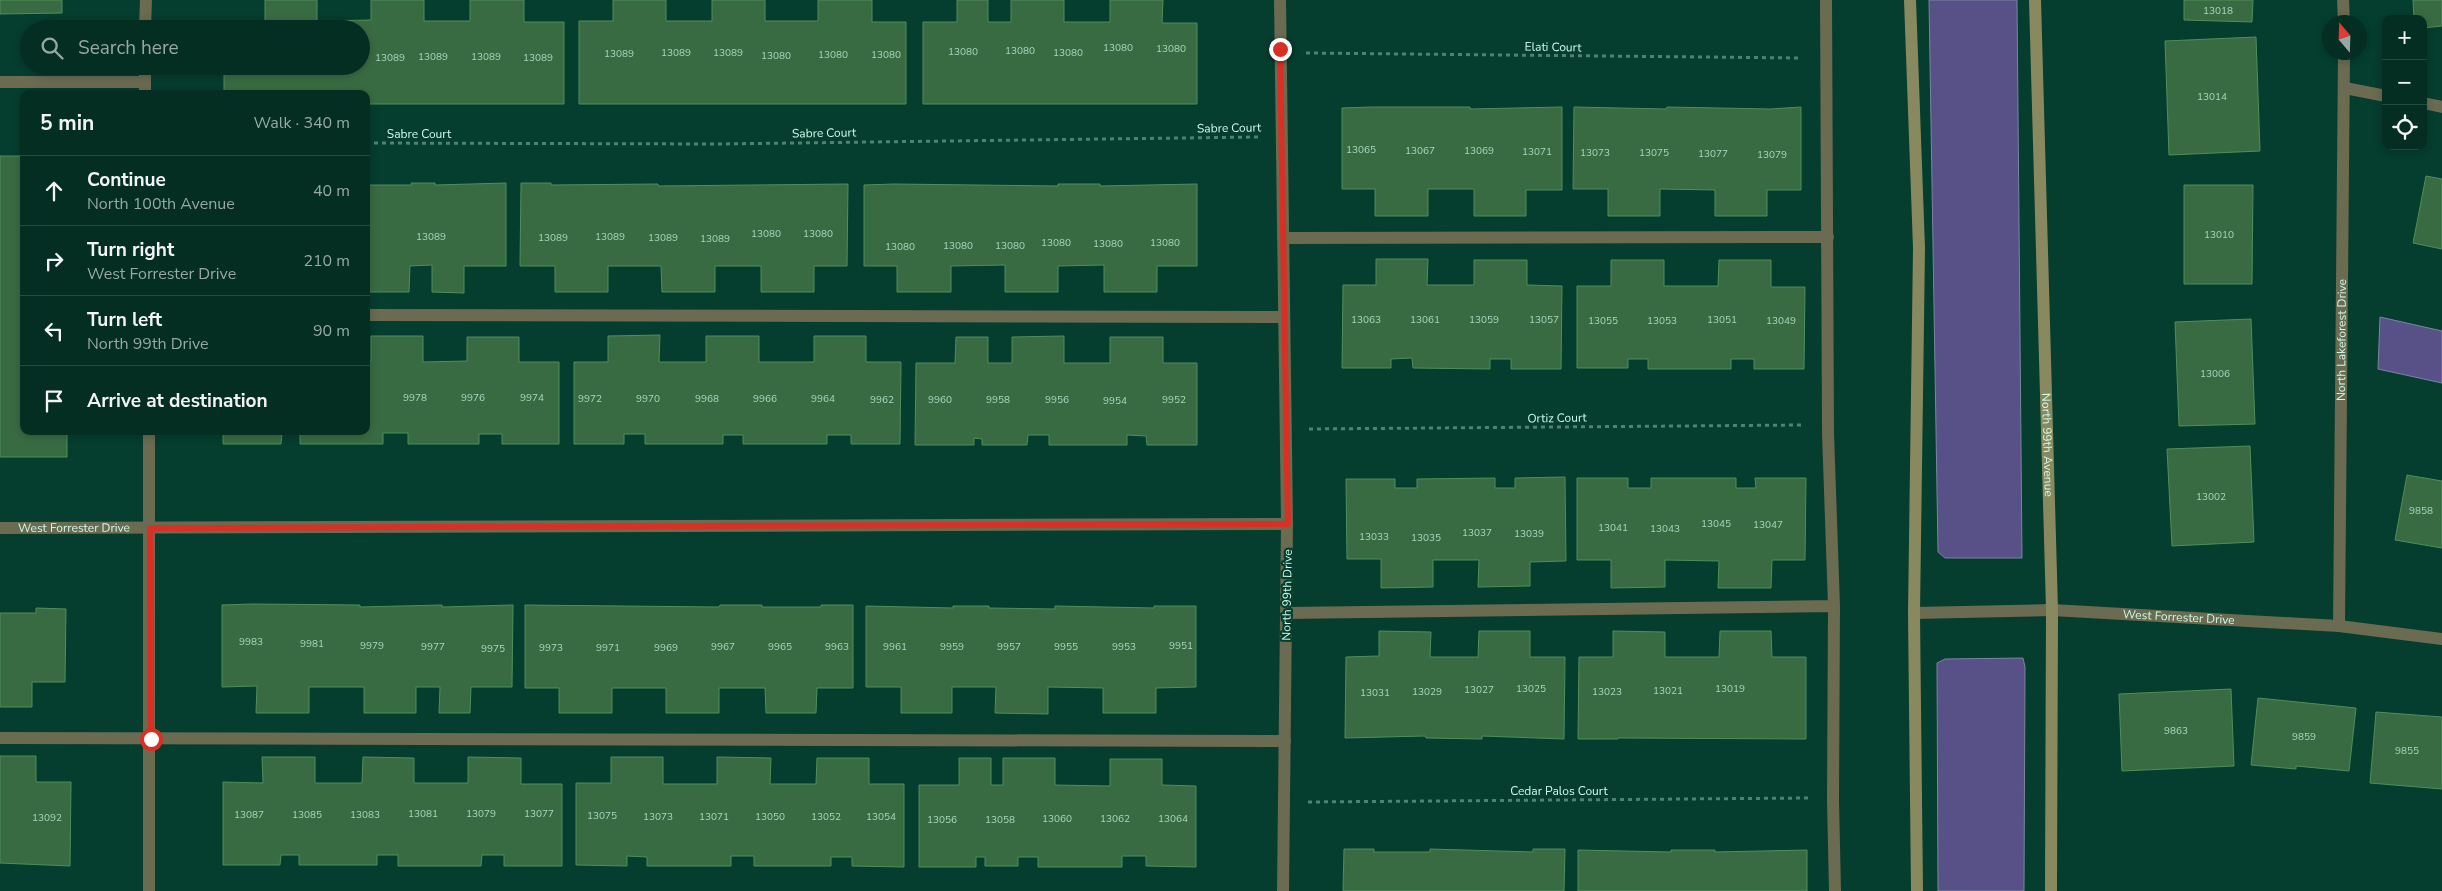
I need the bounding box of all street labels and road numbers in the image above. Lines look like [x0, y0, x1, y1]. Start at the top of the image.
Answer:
street label: Elati Court [1524, 39, 1582, 56]
street label: Sabre Court [1197, 119, 1262, 137]
street label: Sabre Court [792, 124, 857, 142]
street label: Sabre Court [387, 126, 452, 142]
street label: North Lakeforest Drive [2333, 279, 2350, 401]
street label: North 99th Avenue [2038, 393, 2057, 497]
street label: Ortiz Court [1527, 409, 1588, 427]
street label: West Forrester Drive [18, 520, 130, 536]
street label: North 99th Drive [1278, 549, 1296, 641]
street label: West Forrester Drive [2122, 606, 2235, 628]
street label: Cedar Palos Court [1510, 783, 1608, 799]

